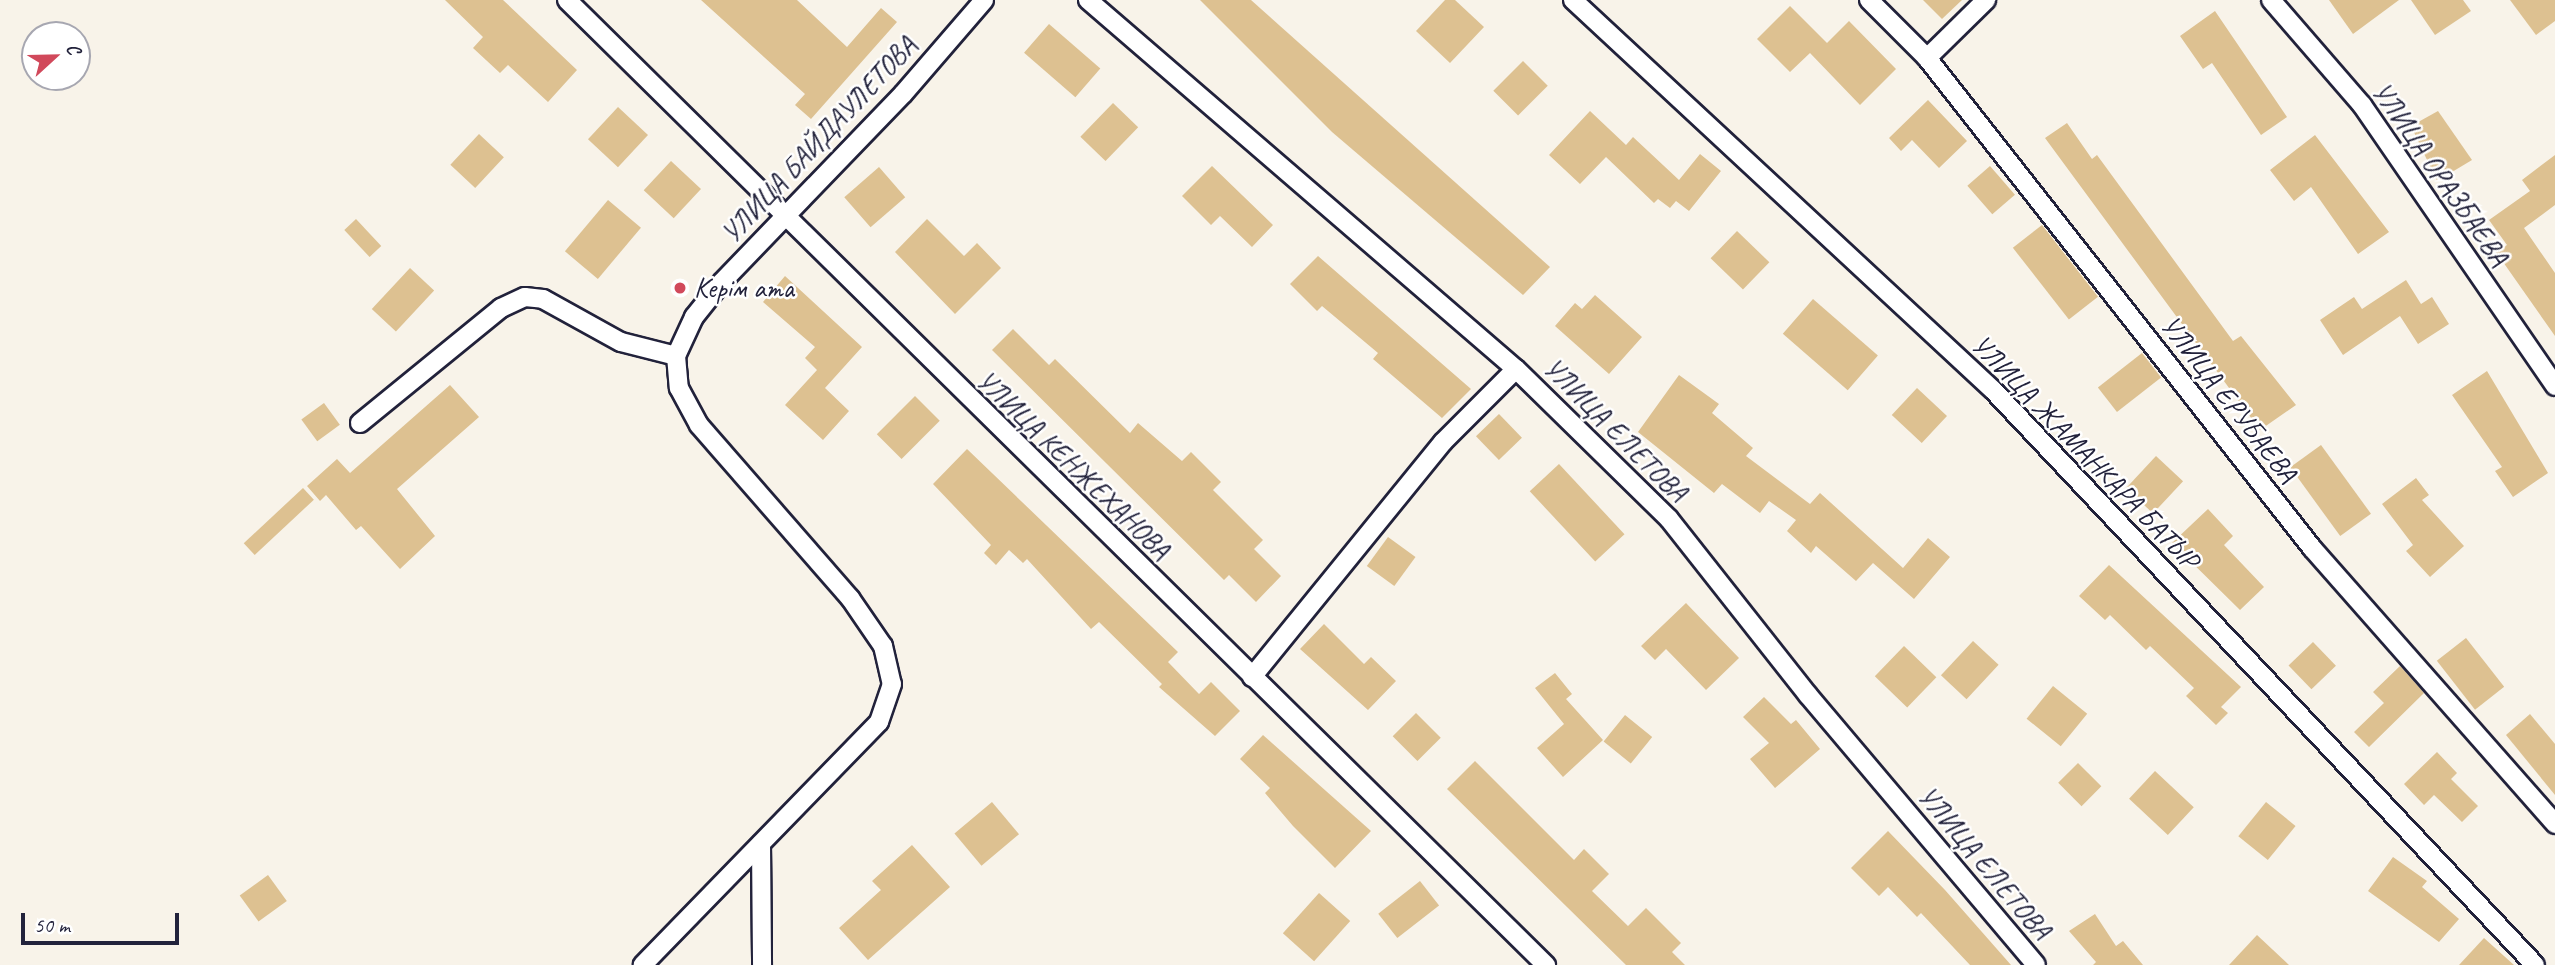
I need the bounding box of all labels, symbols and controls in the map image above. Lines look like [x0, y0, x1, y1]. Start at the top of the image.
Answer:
north arrow [21, 21, 91, 91]
street label: УЛИЦА БАЙДАУЛЕТОВА [715, 30, 923, 250]
text: С [61, 40, 86, 58]
street label: УЛИЦА ОРАЗБАЕВА [2365, 77, 2515, 271]
place label: Керім ата [694, 271, 791, 305]
marker: Керім ата [672, 280, 688, 296]
street label: УЛИЦА ЕРУБАЕВА [2153, 308, 2305, 490]
street label: УЛИЦА ЖАМАНКАРА БАТЫР [1965, 329, 2205, 575]
street label: УЛИЦА ЕЛЕТОВА [1536, 351, 1694, 509]
street label: УЛИЦА КЕНЖЕХАНОВА [967, 362, 1179, 568]
street label: УЛИЦА ЕЛЕТОВА [1910, 779, 2058, 947]
scale bar [24, 898, 182, 942]
text: 50 m [34, 912, 70, 938]

